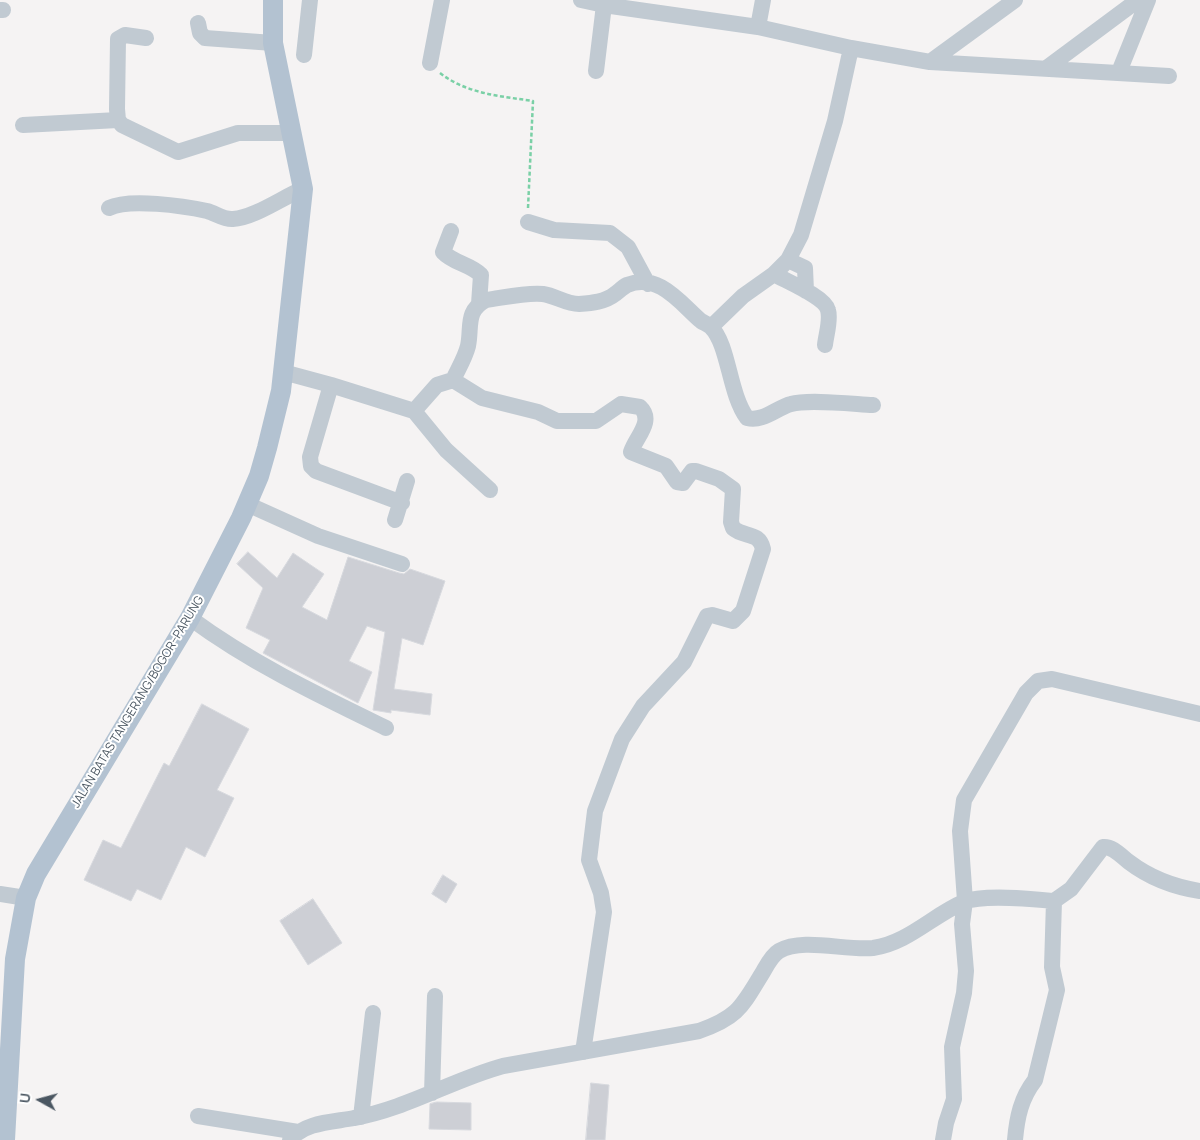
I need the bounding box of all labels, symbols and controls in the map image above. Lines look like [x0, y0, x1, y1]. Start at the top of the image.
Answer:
street label: JALAN BATAS TANGERANG/BOGOR–PARUNG [69, 594, 207, 810]
north arrow [15, 1075, 65, 1125]
text: U [15, 1092, 35, 1104]

